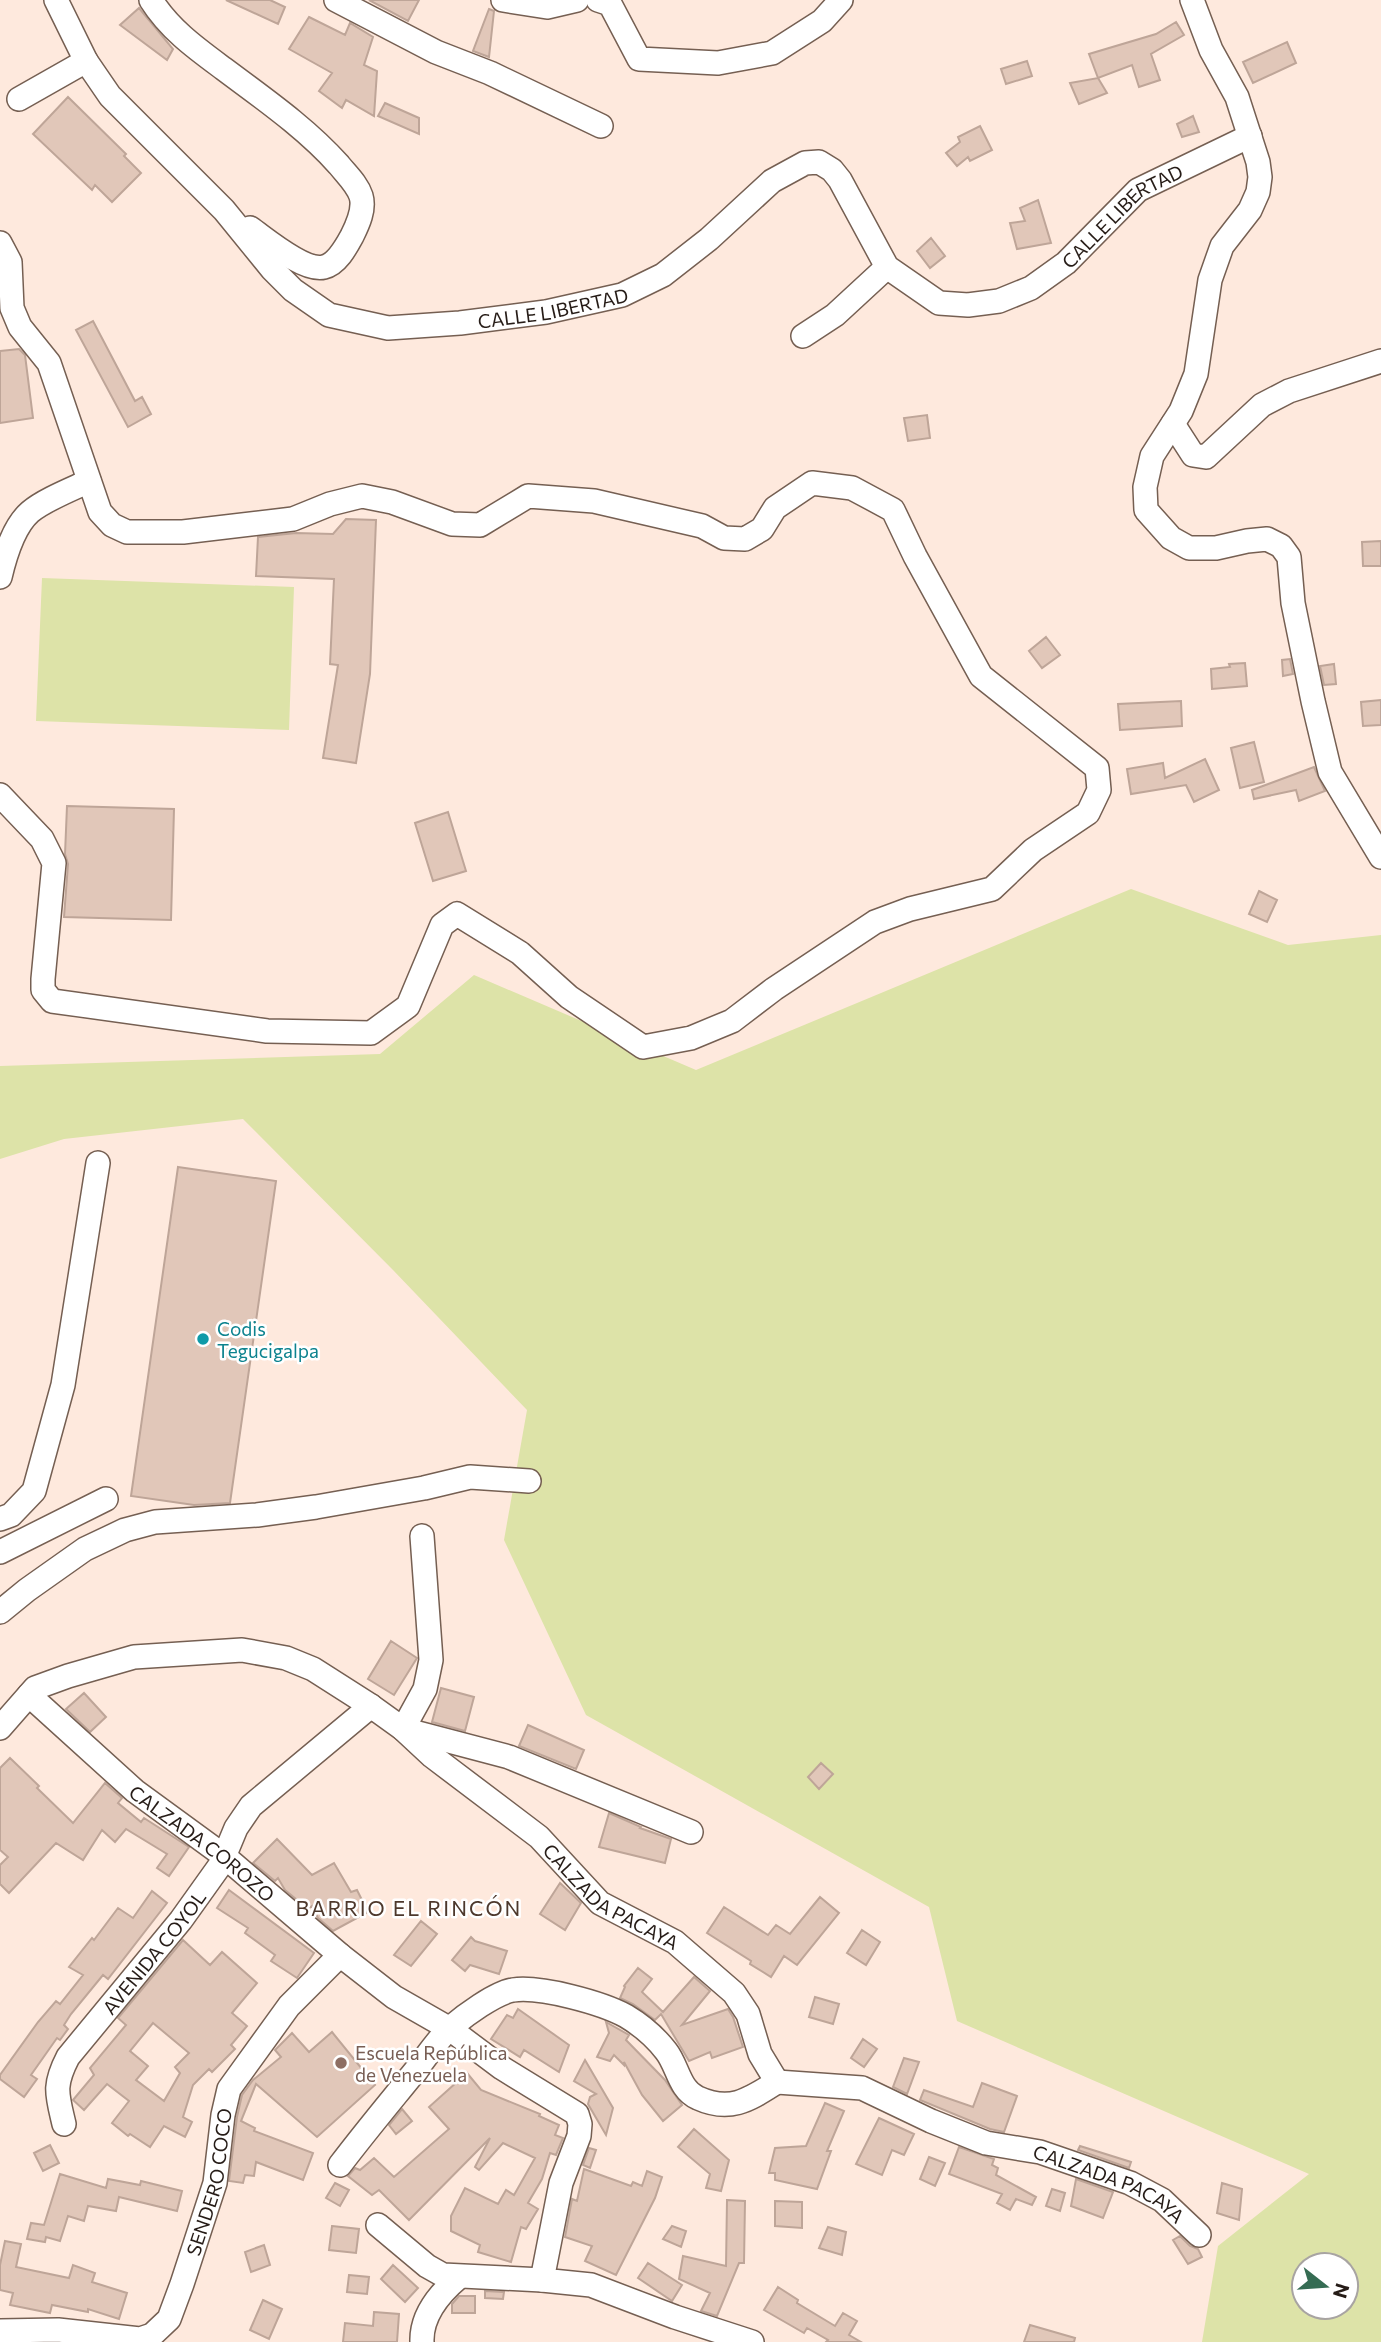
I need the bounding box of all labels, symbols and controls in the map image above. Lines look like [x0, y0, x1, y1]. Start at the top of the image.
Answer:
street label: CALLE LIBERTAD [1056, 159, 1186, 273]
street label: CALLE LIBERTAD [476, 282, 630, 332]
place label: Codis Tegucigalpa [217, 1317, 319, 1362]
marker: Codis Tegucigalpa [195, 1331, 211, 1347]
street label: CALZADA COROZO [125, 1780, 280, 1906]
street label: CALZADA PACAYA [539, 1838, 683, 1954]
street label: AVENIDA COYOL [97, 1886, 210, 2018]
district label: BARRIO EL RINCÓN [296, 1895, 522, 1920]
place label: Escuela República de Venezuela [355, 2041, 508, 2086]
marker: Escuela República de Venezuela [333, 2055, 349, 2071]
street label: SENDERO COCO [181, 2107, 235, 2258]
street label: CALZADA PACAYA [1030, 2139, 1190, 2227]
north arrow [1290, 2251, 1360, 2321]
text: N [1329, 2281, 1355, 2301]

